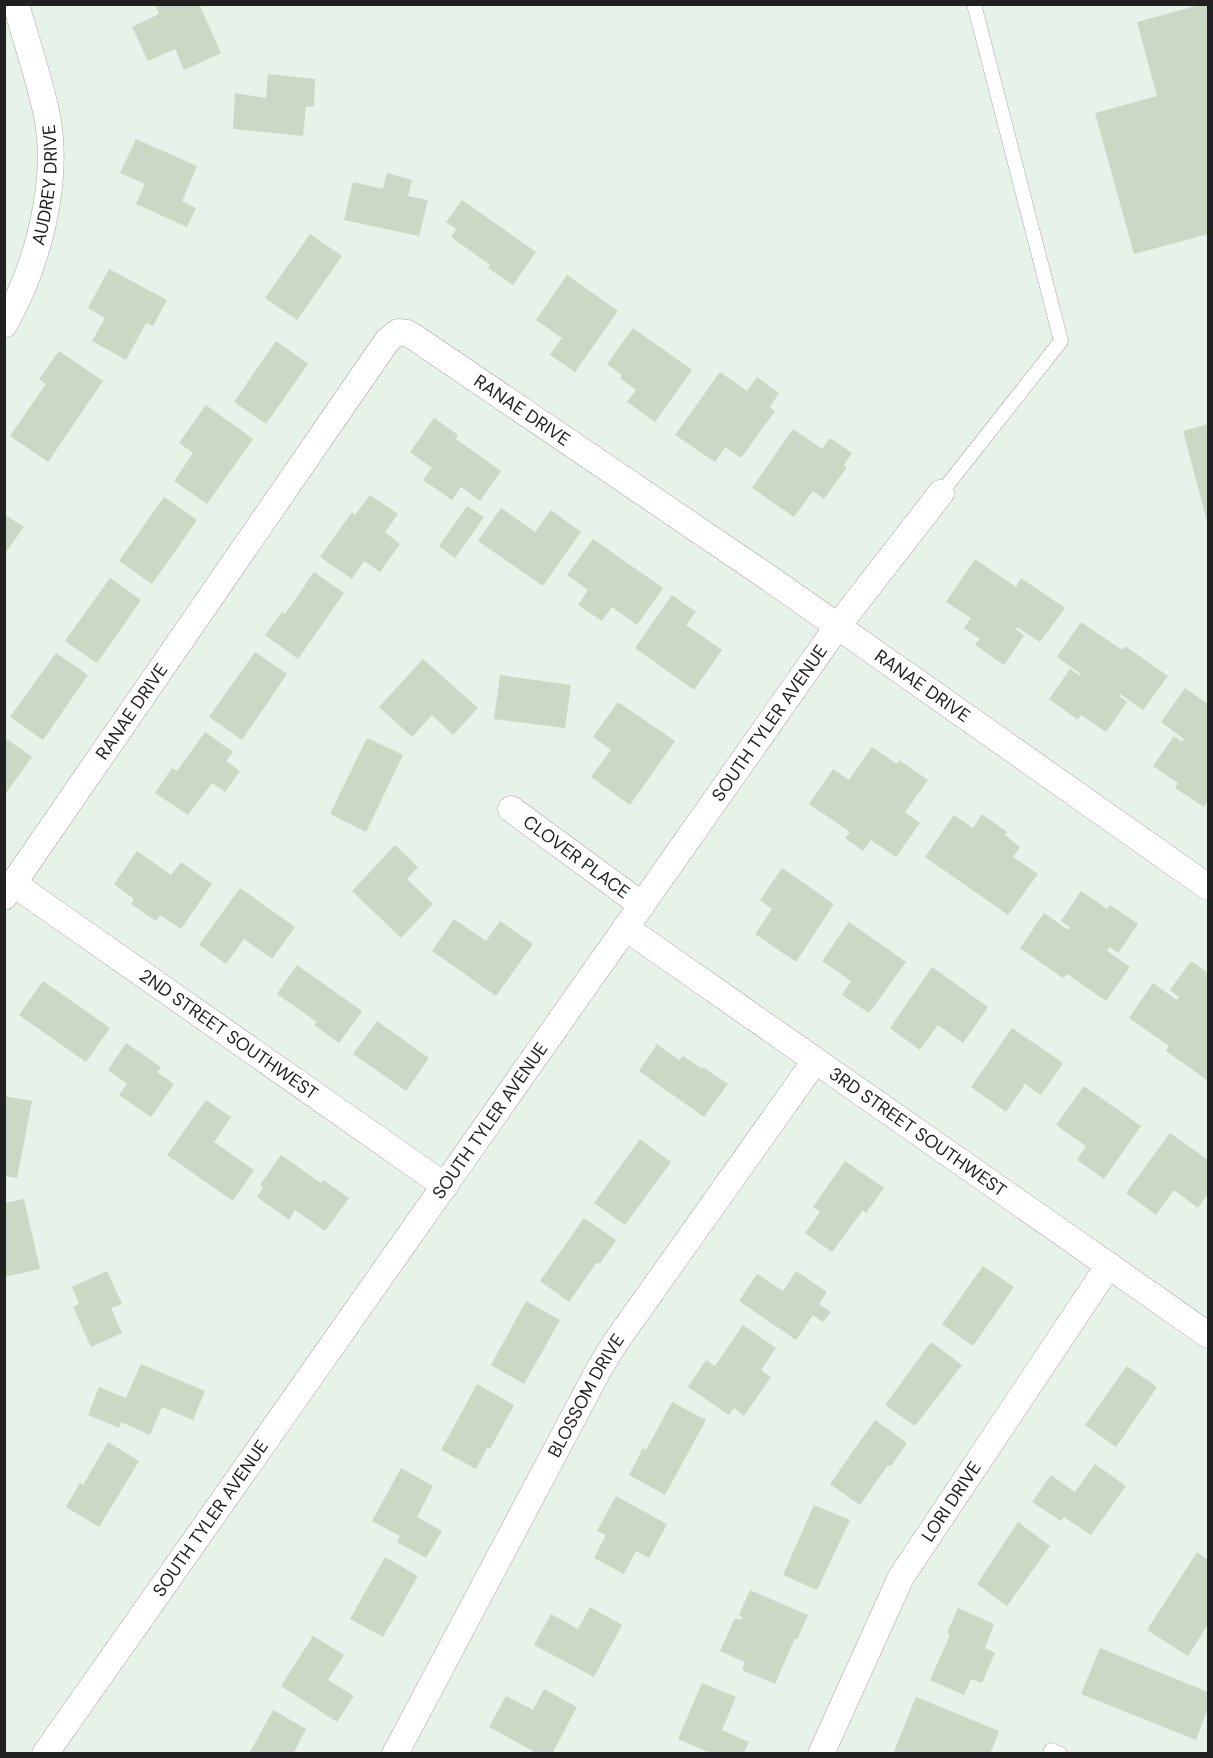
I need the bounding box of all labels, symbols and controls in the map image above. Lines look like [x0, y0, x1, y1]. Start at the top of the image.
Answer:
street label: AUDREY DRIVE [26, 123, 63, 248]
street label: RANAE DRIVE [469, 369, 575, 452]
street label: SOUTH TYLER AVENUE [706, 640, 833, 806]
street label: RANAE DRIVE [870, 644, 975, 728]
street label: RANAE DRIVE [90, 659, 173, 764]
street label: CLOVER PLACE [518, 810, 635, 904]
street label: 2ND STREET SOUTHWEST [135, 964, 323, 1105]
street label: SOUTH TYLER AVENUE [427, 1038, 553, 1204]
street label: 3RD STREET SOUTHWEST [824, 1062, 1011, 1202]
street label: BLOSSOM DRIVE [542, 1329, 630, 1462]
street label: SOUTH TYLER AVENUE [147, 1435, 274, 1601]
street label: LORI DRIVE [916, 1457, 987, 1546]

